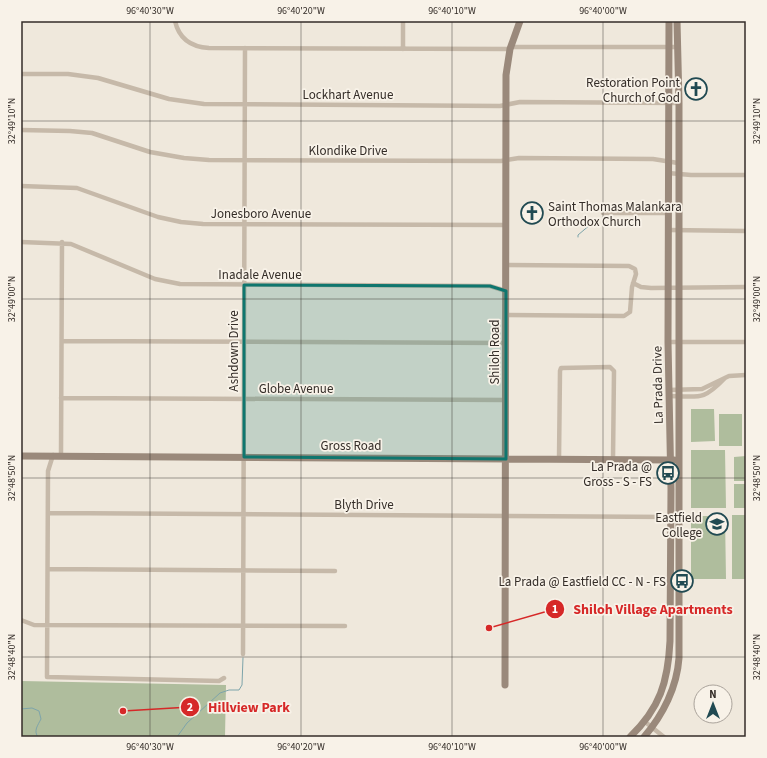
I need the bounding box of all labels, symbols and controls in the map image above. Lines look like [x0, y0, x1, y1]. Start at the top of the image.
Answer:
text: 96°40'30"W [126, 4, 174, 18]
text: 96°40'20"W [277, 4, 325, 18]
text: 96°40'10"W [428, 4, 476, 18]
text: 96°40'00"W [579, 4, 627, 18]
place label: Restoration Point Church of God [586, 74, 681, 107]
church icon: Restoration Point Church of God [683, 76, 709, 102]
street label: Lockhart Avenue [303, 86, 393, 104]
text: 32°49'10"N [5, 98, 19, 144]
text: 32°49'10"N [750, 98, 764, 144]
street label: Klondike Drive [309, 142, 387, 160]
place label: Saint Thomas Malankara Orthodox Church [548, 198, 682, 231]
church icon: Saint Thomas Malankara Orthodox Church [519, 200, 545, 226]
street label: Jonesboro Avenue [211, 205, 311, 223]
street label: Inadale Avenue [218, 266, 302, 284]
text: 32°49'00"N [5, 276, 19, 322]
text: 32°49'00"N [750, 276, 764, 322]
street label: Ashdown Drive [225, 310, 243, 392]
street label: Shiloh Road [486, 319, 504, 385]
street label: La Prada Drive [648, 346, 668, 424]
street label: Globe Avenue [259, 380, 333, 398]
street label: Gross Road [321, 437, 381, 455]
text: 32°48'50"N [5, 455, 19, 501]
text: 32°48'50"N [750, 455, 764, 501]
place label: La Prada @ Gross - S - FS [583, 458, 652, 491]
bus stop icon: La Prada @ Gross - S - FS [655, 460, 681, 486]
street label: Blyth Drive [334, 496, 394, 514]
place label: Eastfield College [655, 509, 702, 542]
school or university icon: Eastfield College [704, 511, 730, 537]
bus stop icon: La Prada @ Eastfield CC - N - FS [669, 568, 695, 594]
place label: La Prada @ Eastfield CC - N - FS [499, 573, 666, 591]
callout: Shiloh Village Apartments [545, 596, 740, 622]
text: Shiloh Village Apartments [573, 600, 733, 620]
text: 1 [552, 601, 558, 618]
text: 32°48'40"N [5, 634, 19, 680]
text: 32°48'40"N [750, 634, 764, 680]
north arrow [693, 684, 733, 724]
text: N [709, 687, 717, 702]
callout: Hillview Park [180, 694, 298, 720]
text: Hillview Park [208, 698, 290, 718]
text: 2 [187, 699, 193, 716]
text: 96°40'30"W [126, 740, 174, 754]
text: 96°40'20"W [277, 740, 325, 754]
text: 96°40'10"W [428, 740, 476, 754]
text: 96°40'00"W [579, 740, 627, 754]

